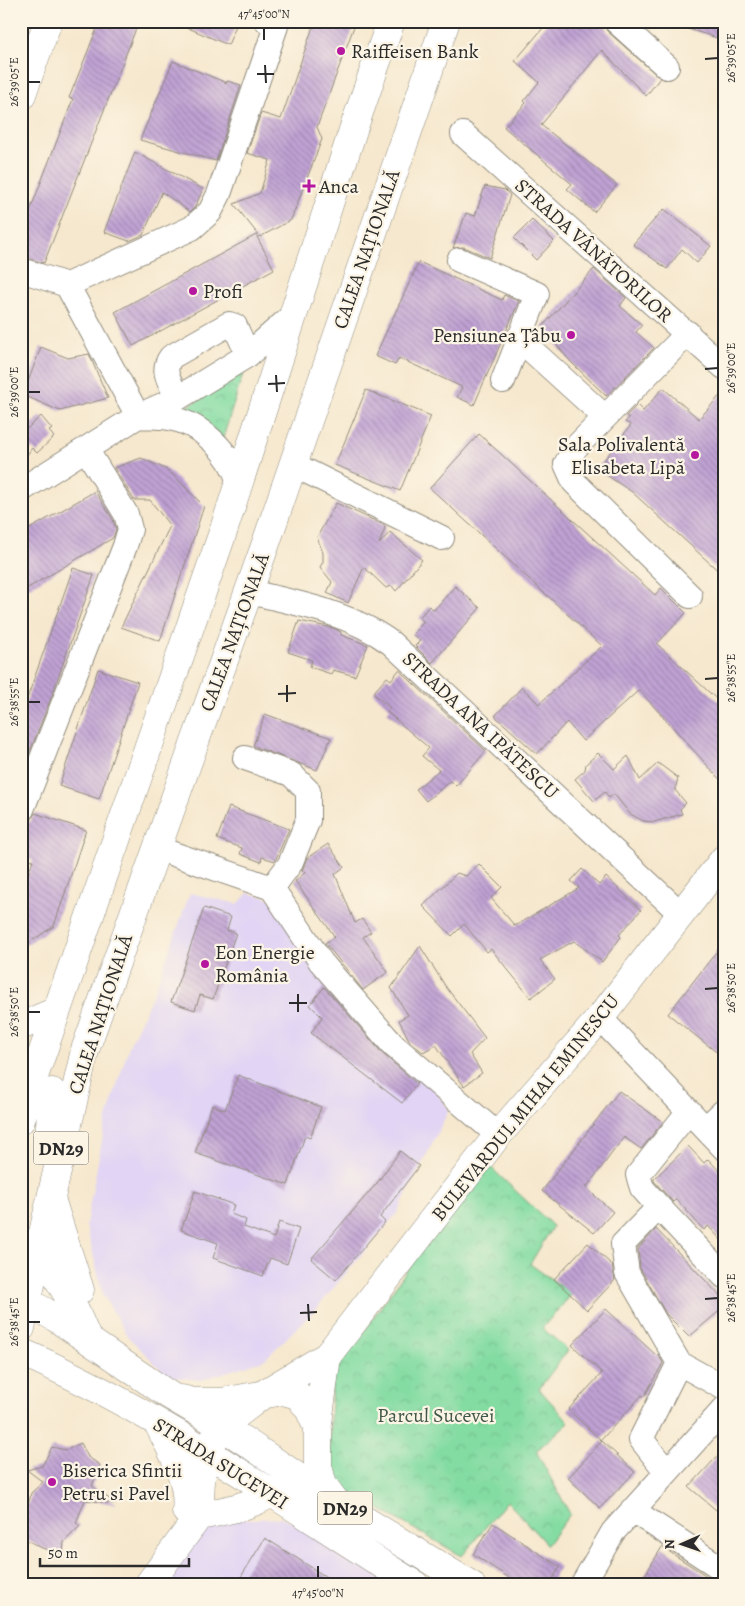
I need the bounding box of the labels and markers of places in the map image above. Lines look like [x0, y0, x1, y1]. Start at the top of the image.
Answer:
place label: Raiffeisen Bank [351, 38, 479, 65]
marker: Raiffeisen Bank [335, 45, 347, 57]
place label: Anca [318, 173, 360, 200]
marker: Anca [303, 180, 315, 192]
place label: Profi [203, 278, 243, 305]
marker: Profi [187, 285, 199, 297]
place label: Pensiunea Țâbu [433, 322, 561, 349]
marker: Pensiunea Țâbu [565, 329, 577, 341]
place label: Sala Polivalentă Elisabeta Lipă [558, 431, 686, 481]
marker: Sala Polivalentă Elisabeta Lipă [689, 449, 701, 461]
place label: Eon Energie România [215, 939, 315, 989]
marker: Eon Energie România [199, 958, 211, 970]
place label: Biserica Sfintii Petru si Pavel [62, 1457, 182, 1507]
marker: Biserica Sfintii Petru si Pavel [46, 1476, 58, 1488]

